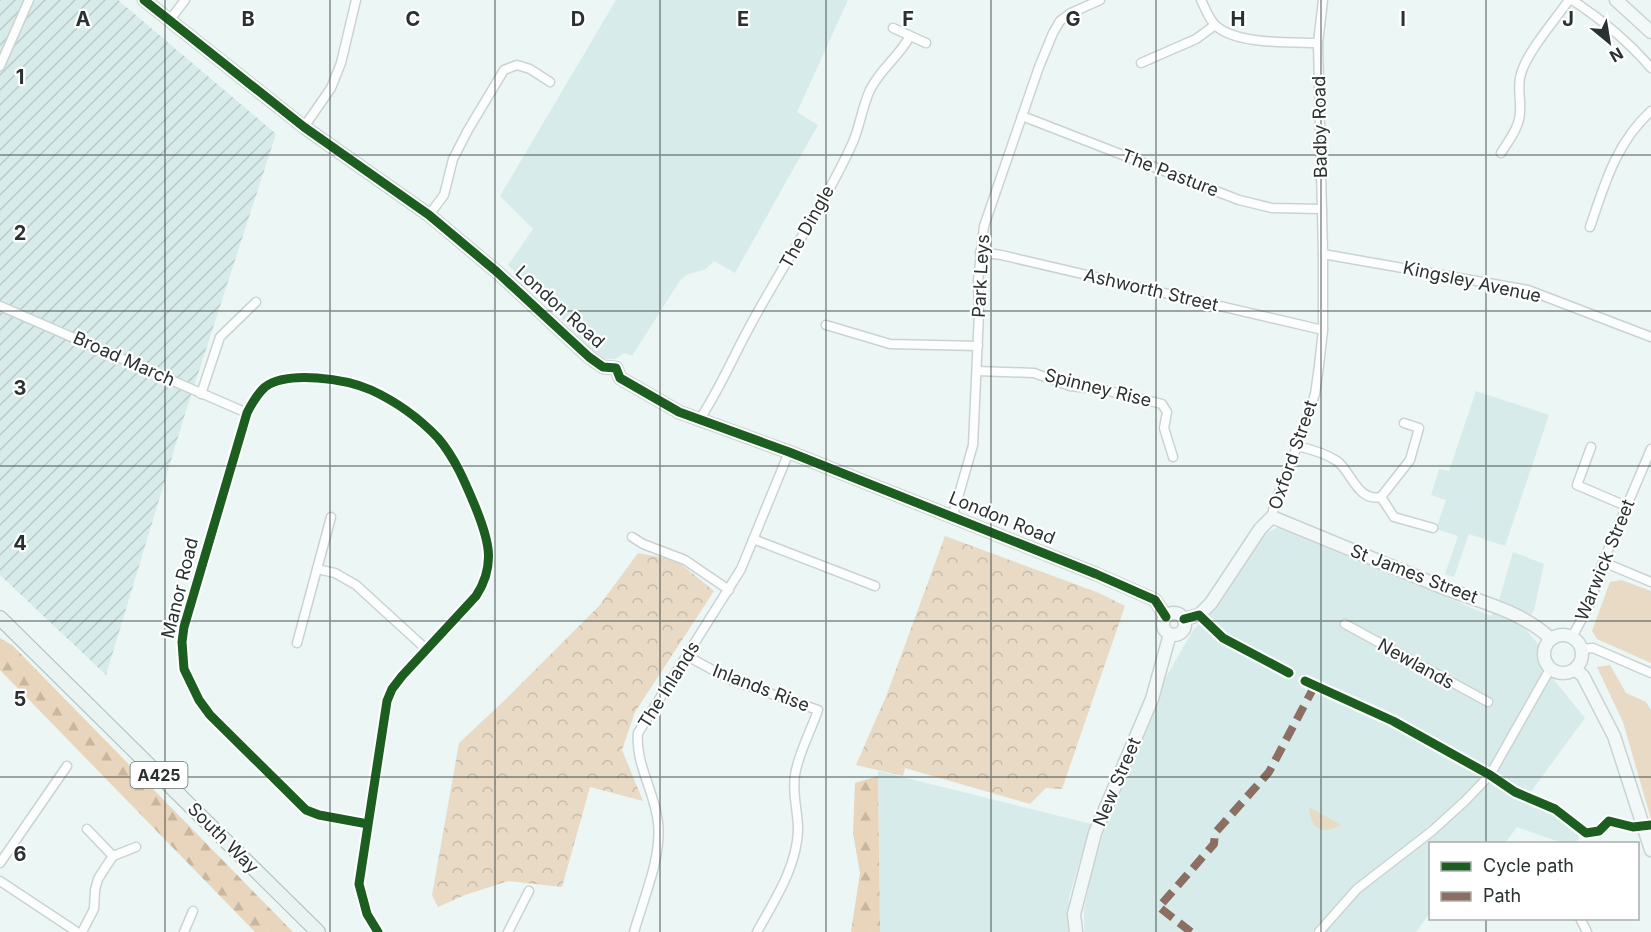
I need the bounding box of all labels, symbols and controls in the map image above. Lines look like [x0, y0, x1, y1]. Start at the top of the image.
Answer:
text: A [76, 7, 91, 31]
text: B [241, 7, 255, 31]
text: C [406, 7, 420, 31]
text: D [571, 7, 585, 31]
text: E [737, 7, 749, 31]
text: F [902, 7, 914, 31]
text: G [1065, 7, 1081, 31]
text: H [1231, 7, 1245, 31]
text: I [1400, 7, 1406, 31]
text: J [1562, 7, 1574, 31]
north arrow [1579, 12, 1639, 72]
text: N [1606, 43, 1627, 67]
text: 1 [16, 65, 24, 89]
street label: Badby Road [1308, 76, 1331, 178]
street label: The Pasture [1119, 144, 1222, 201]
street label: The Dingle [775, 182, 838, 272]
text: 2 [14, 221, 26, 245]
street label: Park Leys [968, 234, 993, 318]
street label: Kingsley Avenue [1401, 257, 1543, 306]
street label: London Road [511, 261, 609, 352]
street label: Ashworth Street [1082, 264, 1220, 315]
street label: Broad March [70, 327, 178, 390]
street label: Spinney Rise [1042, 364, 1154, 411]
text: 3 [14, 376, 26, 400]
street label: Oxford Street [1264, 397, 1321, 512]
street label: London Road [946, 487, 1058, 548]
street label: Warwick Street [1571, 496, 1638, 624]
text: 4 [13, 531, 27, 555]
street label: Manor Road [157, 535, 202, 640]
street label: St James Street [1348, 540, 1481, 607]
street label: Newlands [1374, 634, 1458, 693]
street label: The Inlands [633, 637, 704, 732]
street label: Inlands Rise [710, 659, 813, 716]
text: 5 [14, 687, 26, 711]
street label: New Street [1088, 734, 1145, 829]
road number: A425 [130, 762, 188, 788]
street label: South Way [184, 798, 263, 877]
text: 6 [14, 842, 27, 866]
legend [1429, 842, 1639, 920]
text: Cycle path [1483, 855, 1574, 876]
text: Path [1483, 885, 1521, 906]

